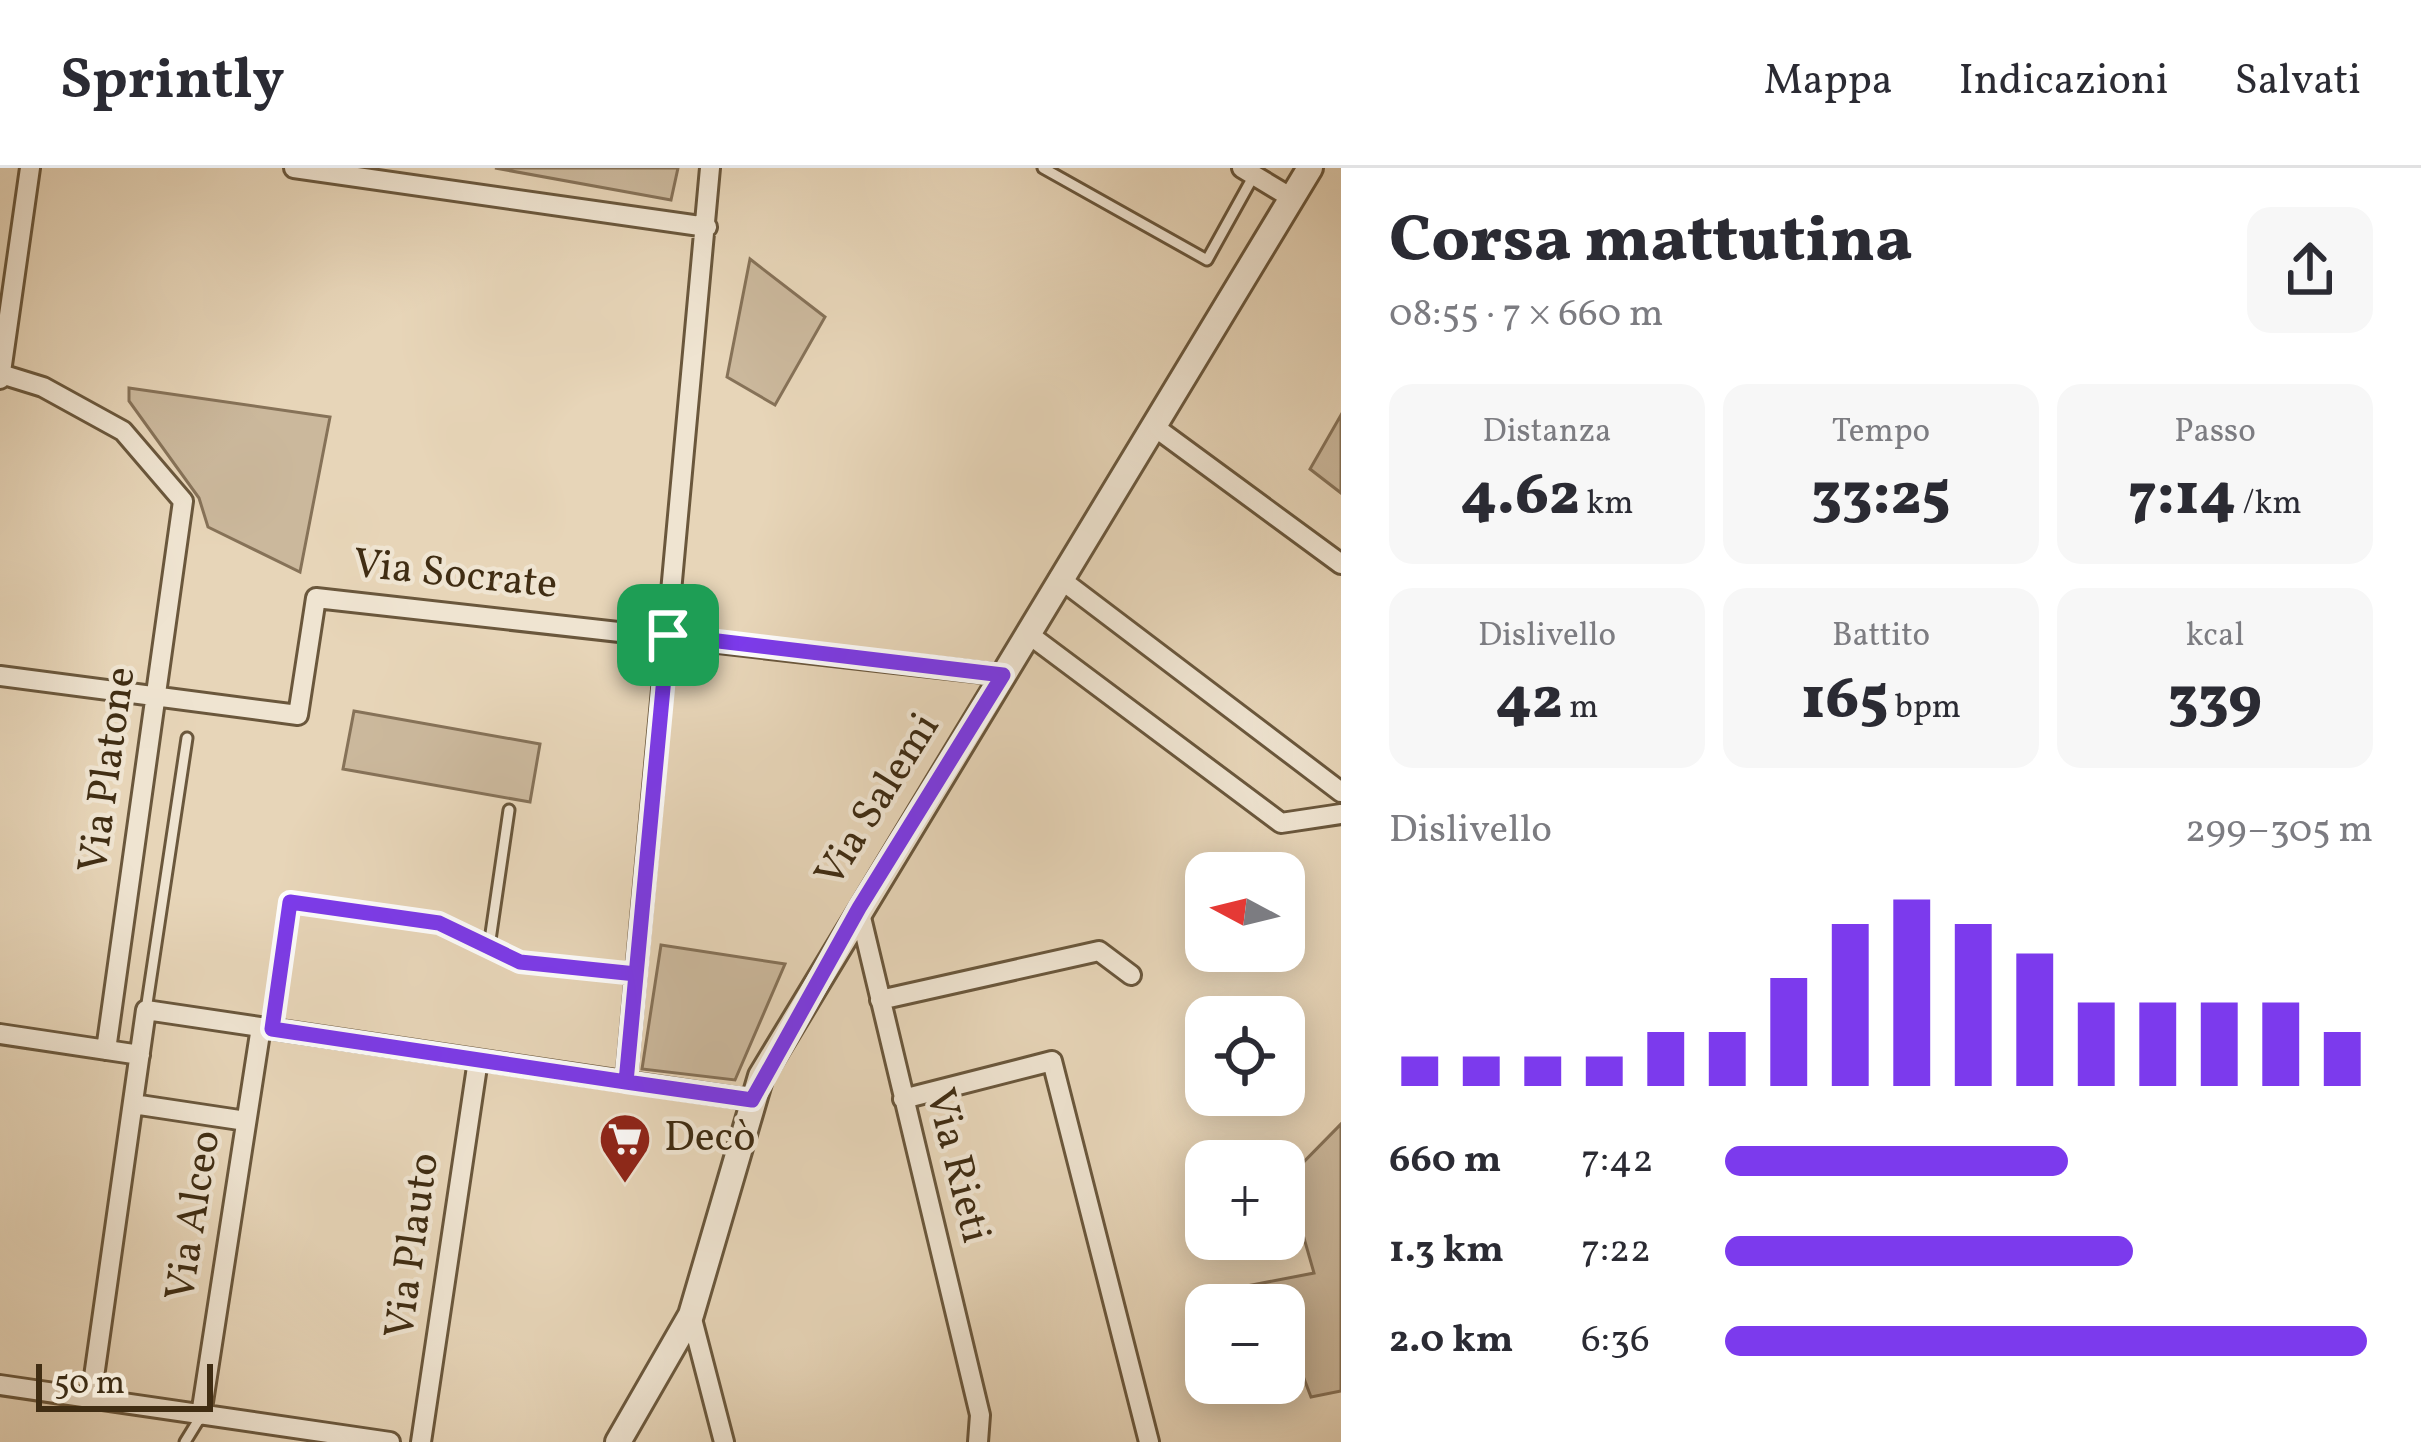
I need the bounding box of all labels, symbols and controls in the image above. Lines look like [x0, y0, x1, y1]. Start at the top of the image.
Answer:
text: Sprintly [60, 43, 285, 122]
text: Mappa [1764, 53, 1893, 112]
text: Indicazioni [1959, 53, 2168, 112]
text: Salvati [2234, 53, 2361, 112]
text: Corsa mattutina [1389, 197, 1913, 289]
button: share [2247, 207, 2373, 333]
text: 08:55 · 7 × 660 m [1389, 288, 1663, 342]
text: Distanza [1483, 410, 1611, 456]
text: Tempo [1832, 410, 1930, 456]
text: Passo [2174, 410, 2256, 456]
text: 4.62 [1460, 456, 1580, 539]
text: 33:25 [1812, 456, 1950, 539]
text: 7:14 [2128, 456, 2236, 539]
text: km [1580, 482, 1634, 528]
text: /km [2236, 482, 2302, 528]
street label: Via Socrate [350, 536, 560, 616]
pin [617, 584, 719, 686]
icon: arrive [635, 602, 701, 668]
text: Dislivello [1478, 614, 1616, 660]
text: Battito [1832, 614, 1930, 660]
text: kcal [2186, 614, 2244, 660]
text: 42 [1496, 660, 1563, 743]
text: 165 [1801, 660, 1888, 743]
text: 339 [2168, 660, 2262, 743]
street label: Via Platone [65, 663, 153, 877]
text: m [1563, 686, 1598, 732]
text: bpm [1888, 686, 1961, 732]
street label: Via Salemi [802, 703, 956, 899]
text: Dislivello [1389, 804, 1552, 858]
text: 299–305 m [2185, 804, 2373, 858]
north arrow [1185, 852, 1305, 972]
map controls [1185, 852, 1305, 1404]
button: locate [1185, 996, 1305, 1116]
street label: Via Rieti [908, 1083, 1004, 1249]
place label: Decò [664, 1110, 756, 1169]
supermarket icon: Decò [597, 1111, 653, 1185]
street label: Via Alceo [152, 1127, 238, 1305]
text: 660 m [1389, 1134, 1501, 1188]
text: 7:42 [1581, 1134, 1653, 1188]
button: + [1185, 1140, 1305, 1260]
street label: Via Plauto [372, 1149, 456, 1343]
text: 1.3 km [1389, 1224, 1504, 1278]
text: 7:22 [1581, 1224, 1651, 1278]
button: − [1185, 1284, 1305, 1404]
text: 2.0 km [1389, 1314, 1514, 1368]
text: 6:36 [1581, 1314, 1650, 1368]
scale bar [36, 1358, 213, 1411]
text: 50 m [54, 1362, 125, 1408]

